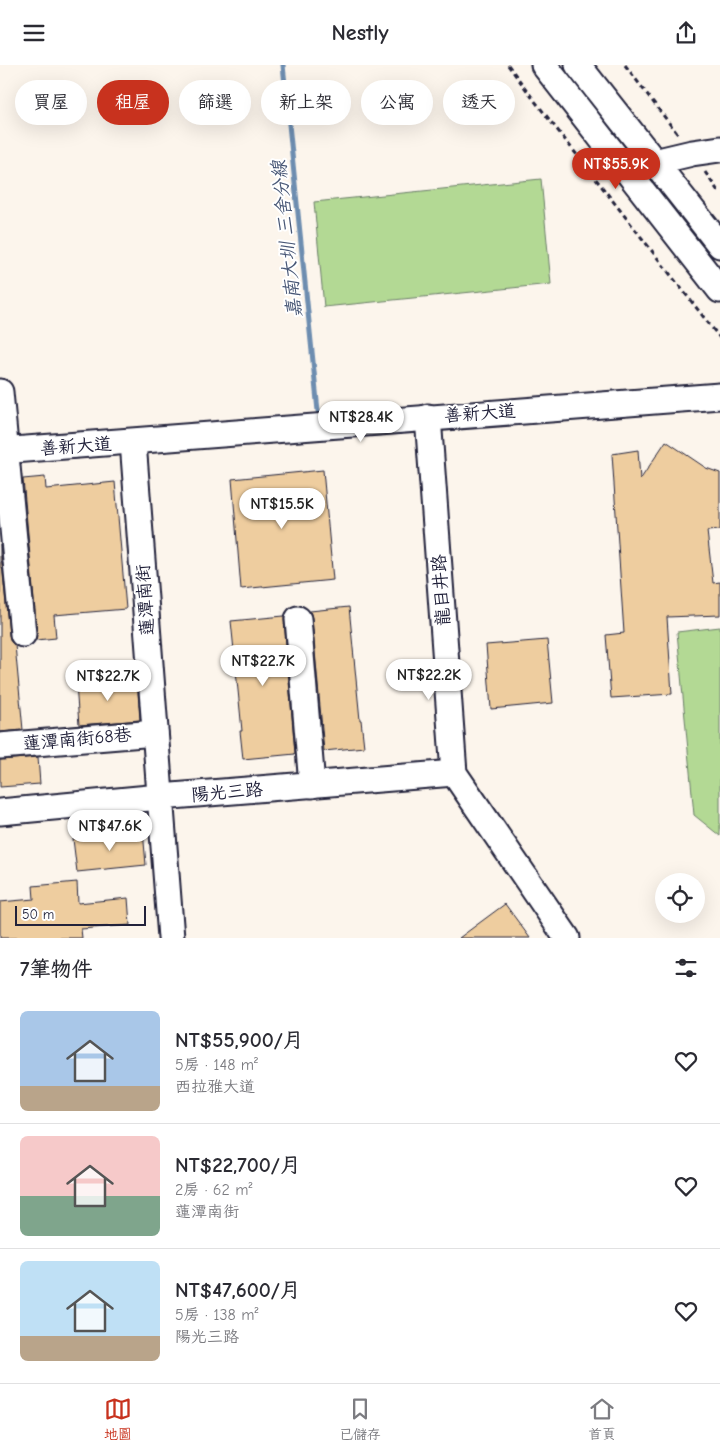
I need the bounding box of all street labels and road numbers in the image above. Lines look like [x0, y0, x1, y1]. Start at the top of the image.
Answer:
street label: 善新大道 [443, 401, 517, 426]
street label: 善新大道 [39, 434, 113, 459]
street label: 龍目井路 [429, 553, 454, 627]
street label: 蓮潭南街 [133, 563, 158, 637]
street label: 蓮潭南街68巷 [22, 724, 132, 755]
street label: 陽光三路 [190, 779, 264, 806]

